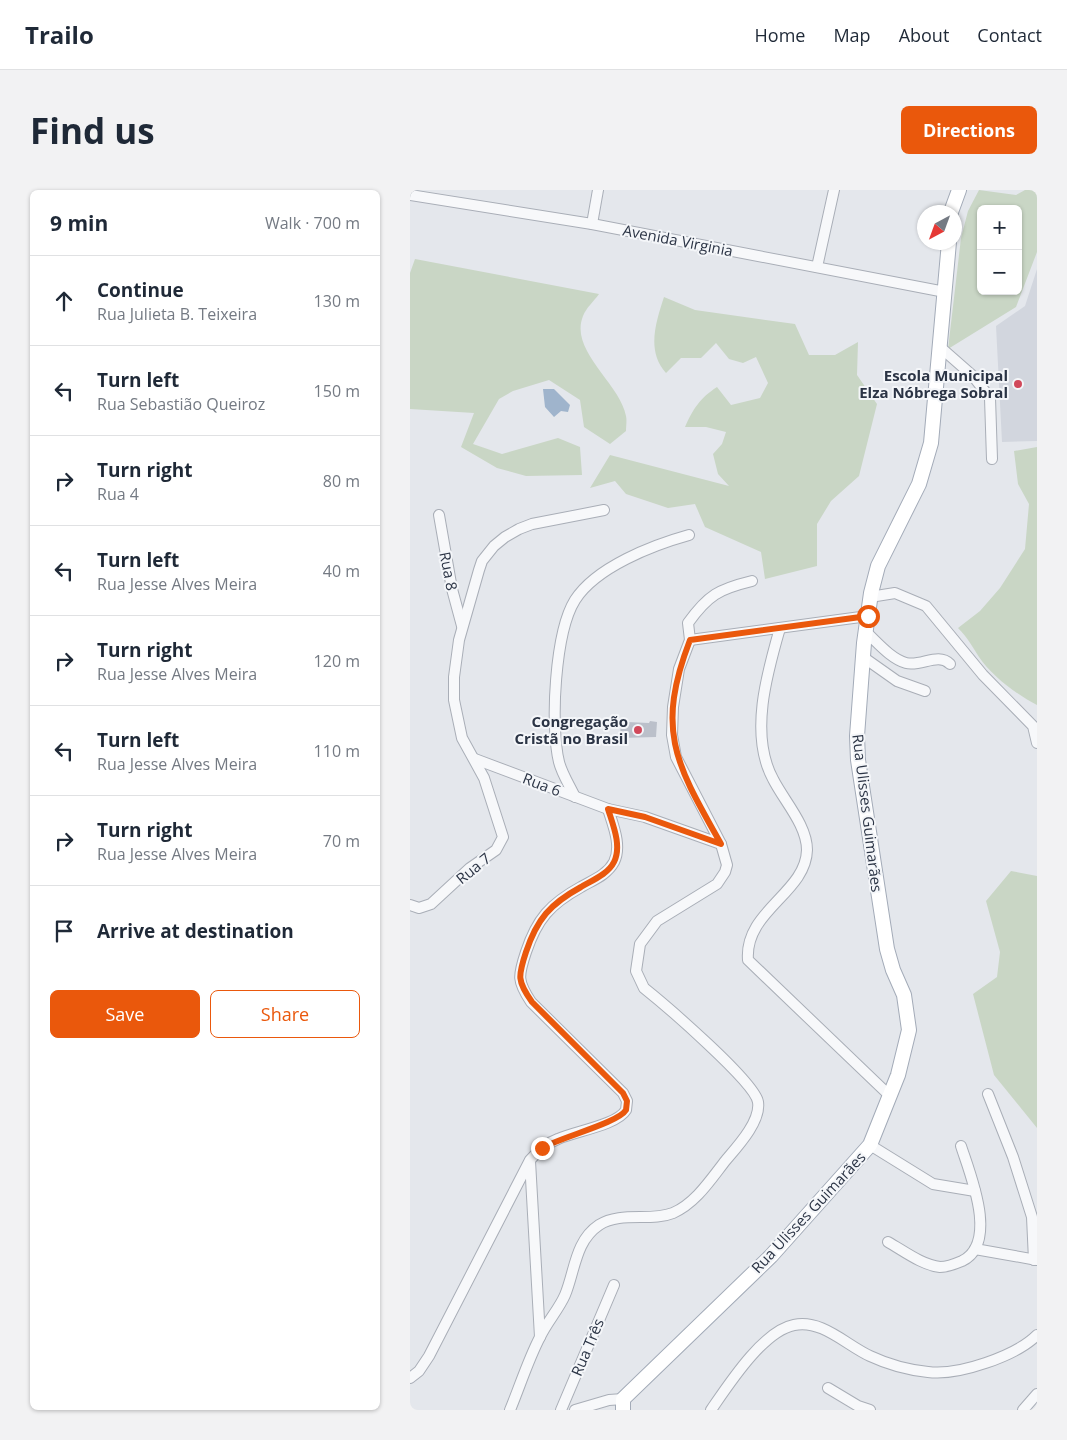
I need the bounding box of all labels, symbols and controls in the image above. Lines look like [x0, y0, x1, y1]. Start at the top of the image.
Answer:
text: Trailo [25, 18, 94, 51]
text: Home [755, 23, 805, 47]
text: Map [833, 23, 871, 47]
text: About [899, 23, 949, 47]
text: Contact [977, 23, 1042, 47]
button: Directions [901, 106, 1037, 154]
text: Find us [30, 107, 155, 154]
north arrow [917, 205, 962, 250]
map controls [977, 205, 1022, 295]
button: + [977, 205, 1022, 250]
text: 9 min [50, 209, 108, 237]
text: Walk · 700 m [265, 212, 360, 234]
street label: Avenida Virginia [621, 220, 735, 260]
button: − [977, 250, 1022, 295]
text: Continue [97, 277, 184, 303]
icon: ahead [50, 287, 78, 315]
text: 130 m [314, 290, 360, 312]
text: Rua Julieta B. Teixeira [97, 303, 257, 325]
place label: Escola Municipal Elza Nóbrega Sobral [859, 365, 1008, 402]
text: Turn left [97, 367, 179, 393]
icon: left [50, 377, 78, 405]
marker: Escola Municipal Elza Nóbrega Sobral [1012, 378, 1024, 390]
text: 150 m [314, 380, 360, 402]
text: Rua Sebastião Queiroz [97, 393, 265, 415]
text: Turn right [97, 457, 192, 483]
icon: right [50, 467, 78, 495]
text: 80 m [323, 470, 360, 492]
text: Rua 4 [97, 483, 139, 505]
text: Turn left [97, 547, 179, 573]
street label: Rua 8 [435, 550, 463, 592]
icon: left [50, 557, 78, 585]
text: 40 m [323, 560, 360, 582]
text: Rua Jesse Alves Meira [97, 573, 257, 595]
route start [857, 605, 880, 628]
text: Turn right [97, 637, 192, 663]
icon: right [50, 647, 78, 675]
text: 120 m [314, 650, 360, 672]
text: Rua Jesse Alves Meira [97, 663, 257, 685]
place label: Congregação Cristã no Brasil [515, 711, 628, 748]
marker: Congregação Cristã no Brasil [632, 724, 644, 736]
text: Turn left [97, 727, 179, 753]
street label: Rua Ulisses Guimarães [848, 733, 888, 893]
icon: left [50, 737, 78, 765]
text: 110 m [314, 740, 360, 762]
text: Rua Jesse Alves Meira [97, 753, 257, 775]
street label: Rua 6 [520, 768, 564, 800]
text: Turn right [97, 817, 192, 843]
icon: right [50, 827, 78, 855]
text: 70 m [323, 830, 360, 852]
text: Rua Jesse Alves Meira [97, 843, 257, 865]
street label: Rua 7 [451, 848, 495, 888]
icon: arrive [50, 917, 78, 945]
text: Arrive at destination [97, 918, 294, 944]
button: Save [50, 990, 200, 1038]
button: Share [210, 990, 360, 1038]
route end [531, 1137, 554, 1160]
street label: Rua Ulisses Guimarães [746, 1147, 870, 1277]
street label: Rua Três [566, 1315, 608, 1379]

